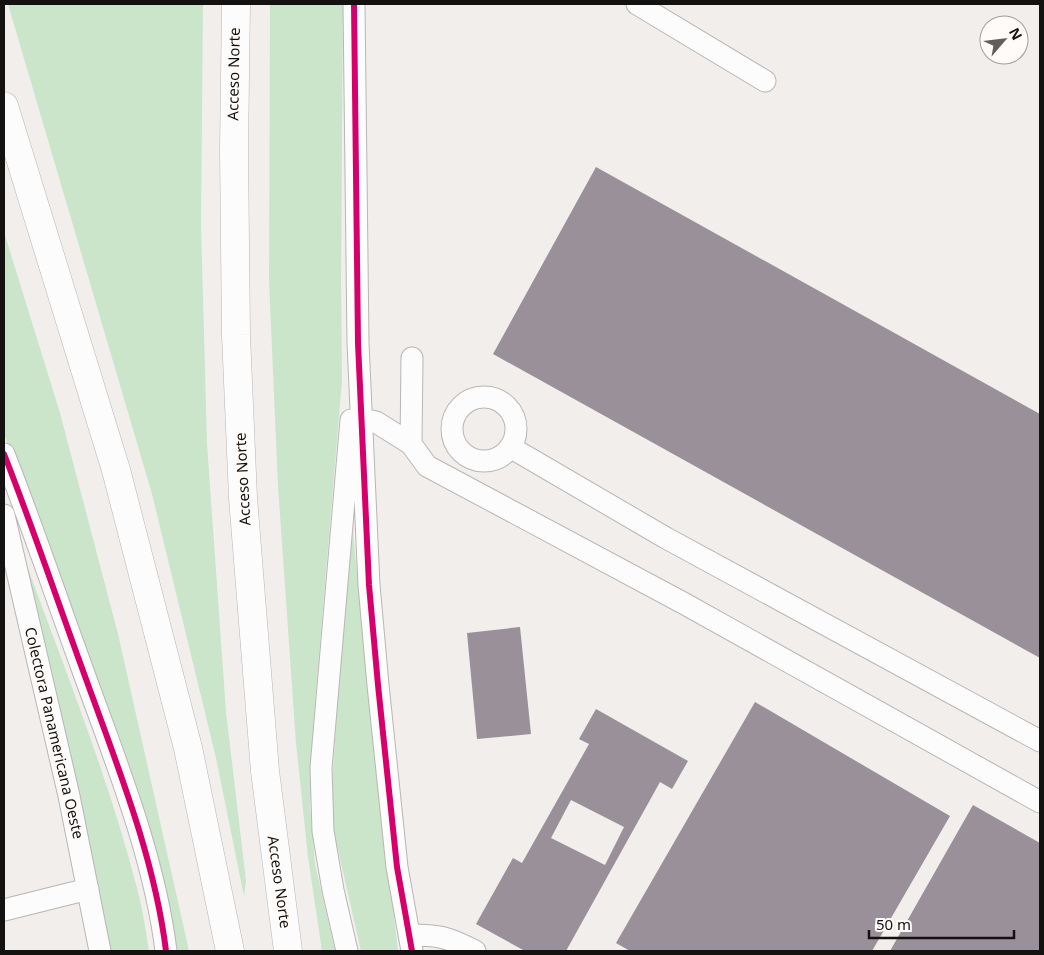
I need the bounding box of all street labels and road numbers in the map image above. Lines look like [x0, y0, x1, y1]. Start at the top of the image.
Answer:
street label: Acceso Norte [222, 27, 244, 121]
street label: Acceso Norte [230, 432, 254, 526]
street label: Colectora Panamericana Oeste [21, 625, 89, 841]
street label: Acceso Norte [264, 834, 296, 929]

